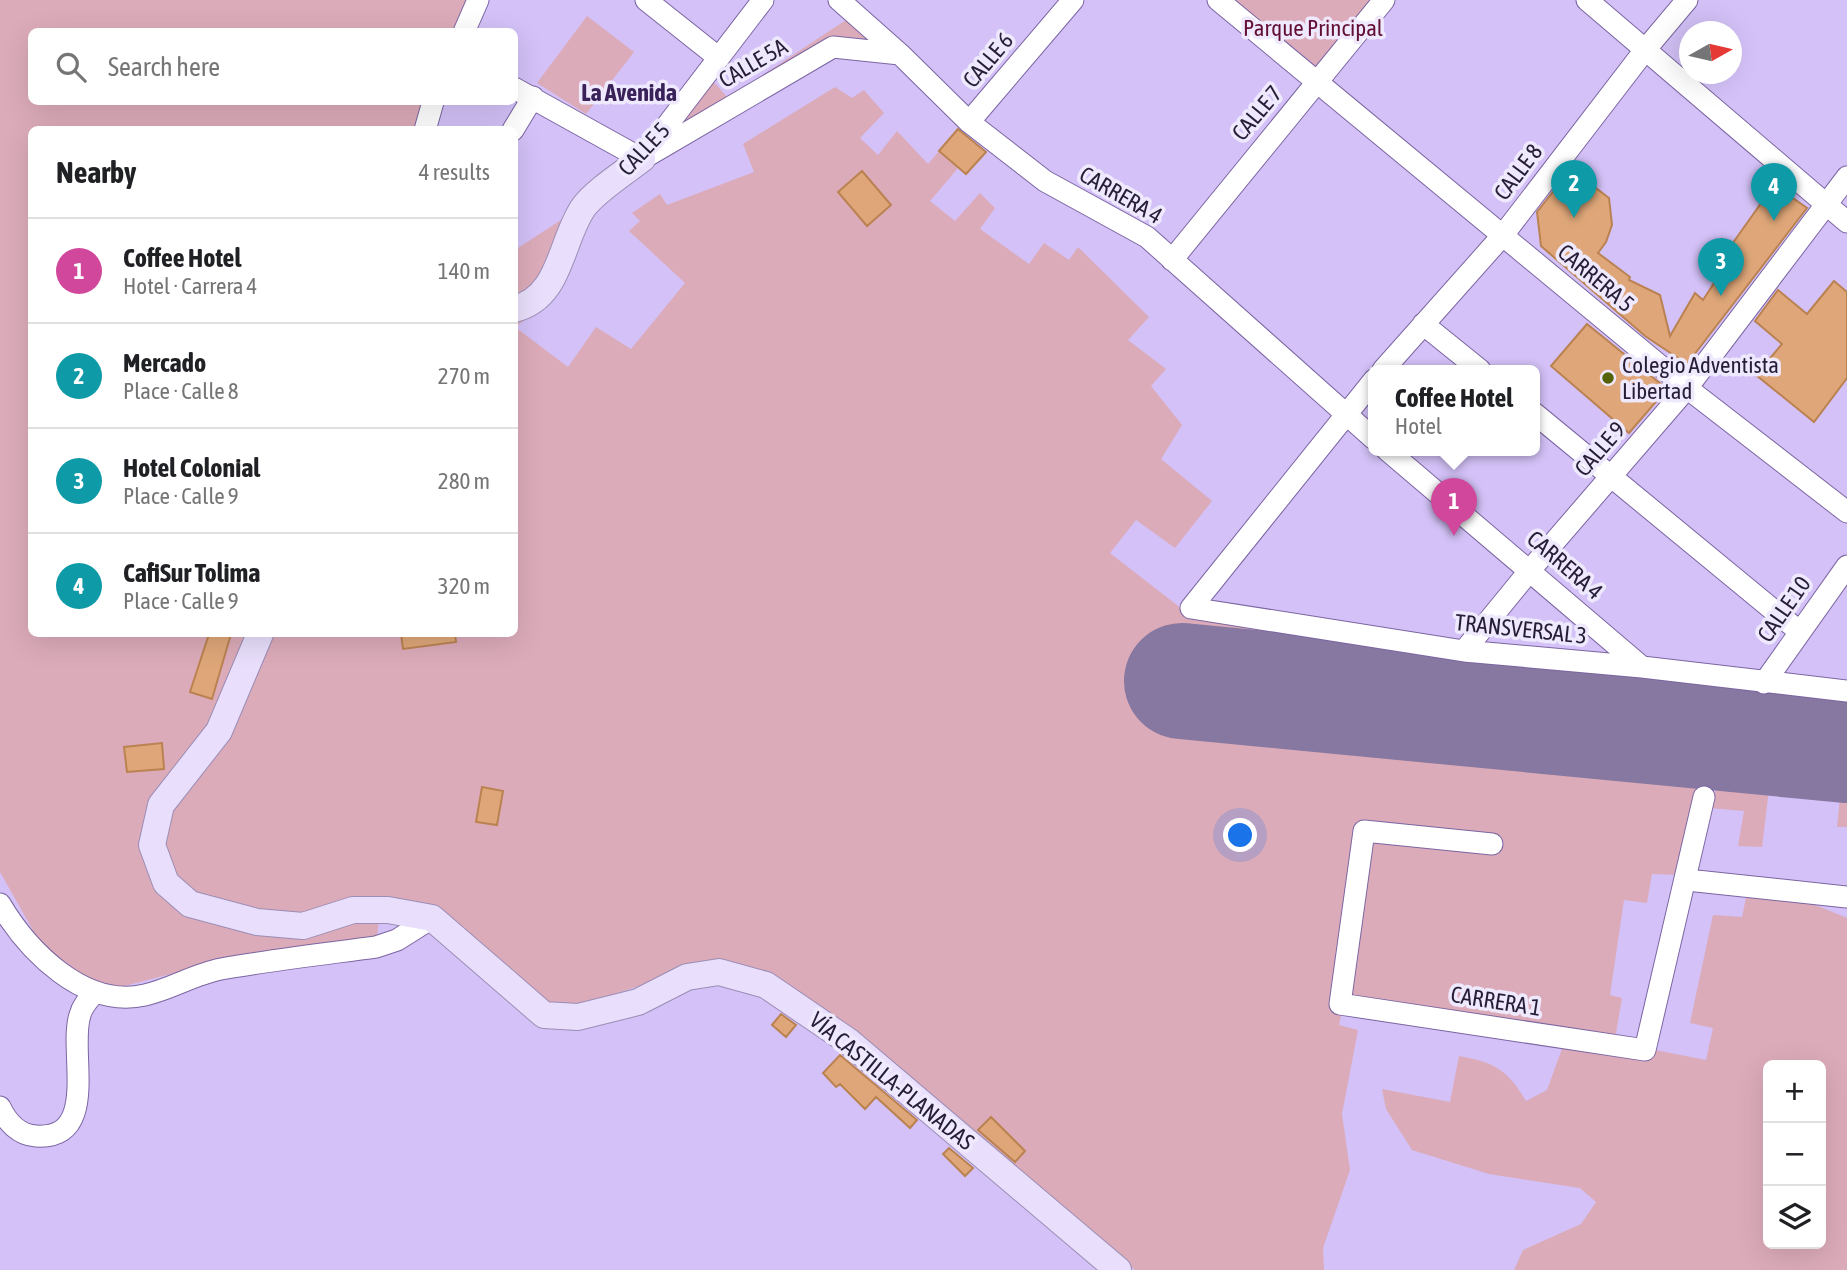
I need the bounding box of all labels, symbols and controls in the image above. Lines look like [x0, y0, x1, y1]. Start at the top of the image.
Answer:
park label: Parque Principal [1243, 15, 1383, 41]
north arrow [1679, 21, 1742, 84]
street label: CALLE 6 [958, 27, 1018, 93]
search box [28, 28, 518, 105]
street label: CALLE 5A [714, 33, 792, 93]
icon: search [52, 48, 90, 86]
text: Search here [108, 52, 220, 82]
district label: La Avenida [581, 79, 677, 106]
street label: CALLE 7 [1227, 80, 1287, 146]
street label: CALLE 5 [613, 117, 675, 181]
street label: CALLE 8 [1489, 139, 1547, 205]
text: Nearby [56, 155, 136, 189]
text: 4 results [419, 159, 490, 185]
pin: 2 [1551, 160, 1597, 218]
street label: CARRERA 4 [1075, 161, 1167, 229]
pin: 4 [1751, 163, 1797, 221]
pin: 3 [1698, 238, 1744, 296]
street label: CARRERA 5 [1553, 239, 1639, 317]
text: Coffee Hotel [123, 243, 241, 273]
text: 1 [74, 258, 84, 284]
text: 140 m [438, 258, 490, 284]
text: Hotel · Carrera 4 [123, 273, 257, 299]
text: Mercado [123, 348, 206, 378]
place label: Colegio Adventista Libertad [1622, 352, 1779, 404]
text: 2 [74, 363, 84, 389]
text: 270 m [438, 363, 490, 389]
popup [1368, 365, 1540, 456]
marker: Colegio Adventista Libertad [1600, 370, 1616, 386]
text: Place · Calle 8 [123, 378, 239, 404]
text: Coffee Hotel [1395, 383, 1513, 413]
text: Hotel [1395, 413, 1442, 439]
street label: CALLE 9 [1569, 417, 1631, 481]
text: Hotel Colonial [123, 453, 260, 483]
text: 3 [74, 468, 84, 494]
text: 280 m [438, 468, 490, 494]
pin: 1 [1431, 478, 1477, 536]
text: Place · Calle 9 [123, 483, 239, 509]
street label: CARRERA 4 [1522, 525, 1608, 605]
text: CafiSur Tolima [123, 558, 260, 588]
street label: CALLE 10 [1752, 571, 1816, 647]
text: 4 [74, 573, 84, 599]
text: 320 m [438, 573, 490, 599]
text: Place · Calle 9 [123, 588, 239, 614]
street label: TRANSVERSAL 3 [1454, 609, 1588, 649]
your location [1223, 818, 1257, 852]
street label: CARRERA 1 [1449, 981, 1543, 1021]
street label: VÍA CASTILLA-PLANADAS [805, 1007, 980, 1155]
map controls [1763, 1060, 1826, 1249]
button: + [1763, 1060, 1826, 1123]
button: − [1763, 1123, 1826, 1186]
button: layers [1763, 1186, 1826, 1249]

